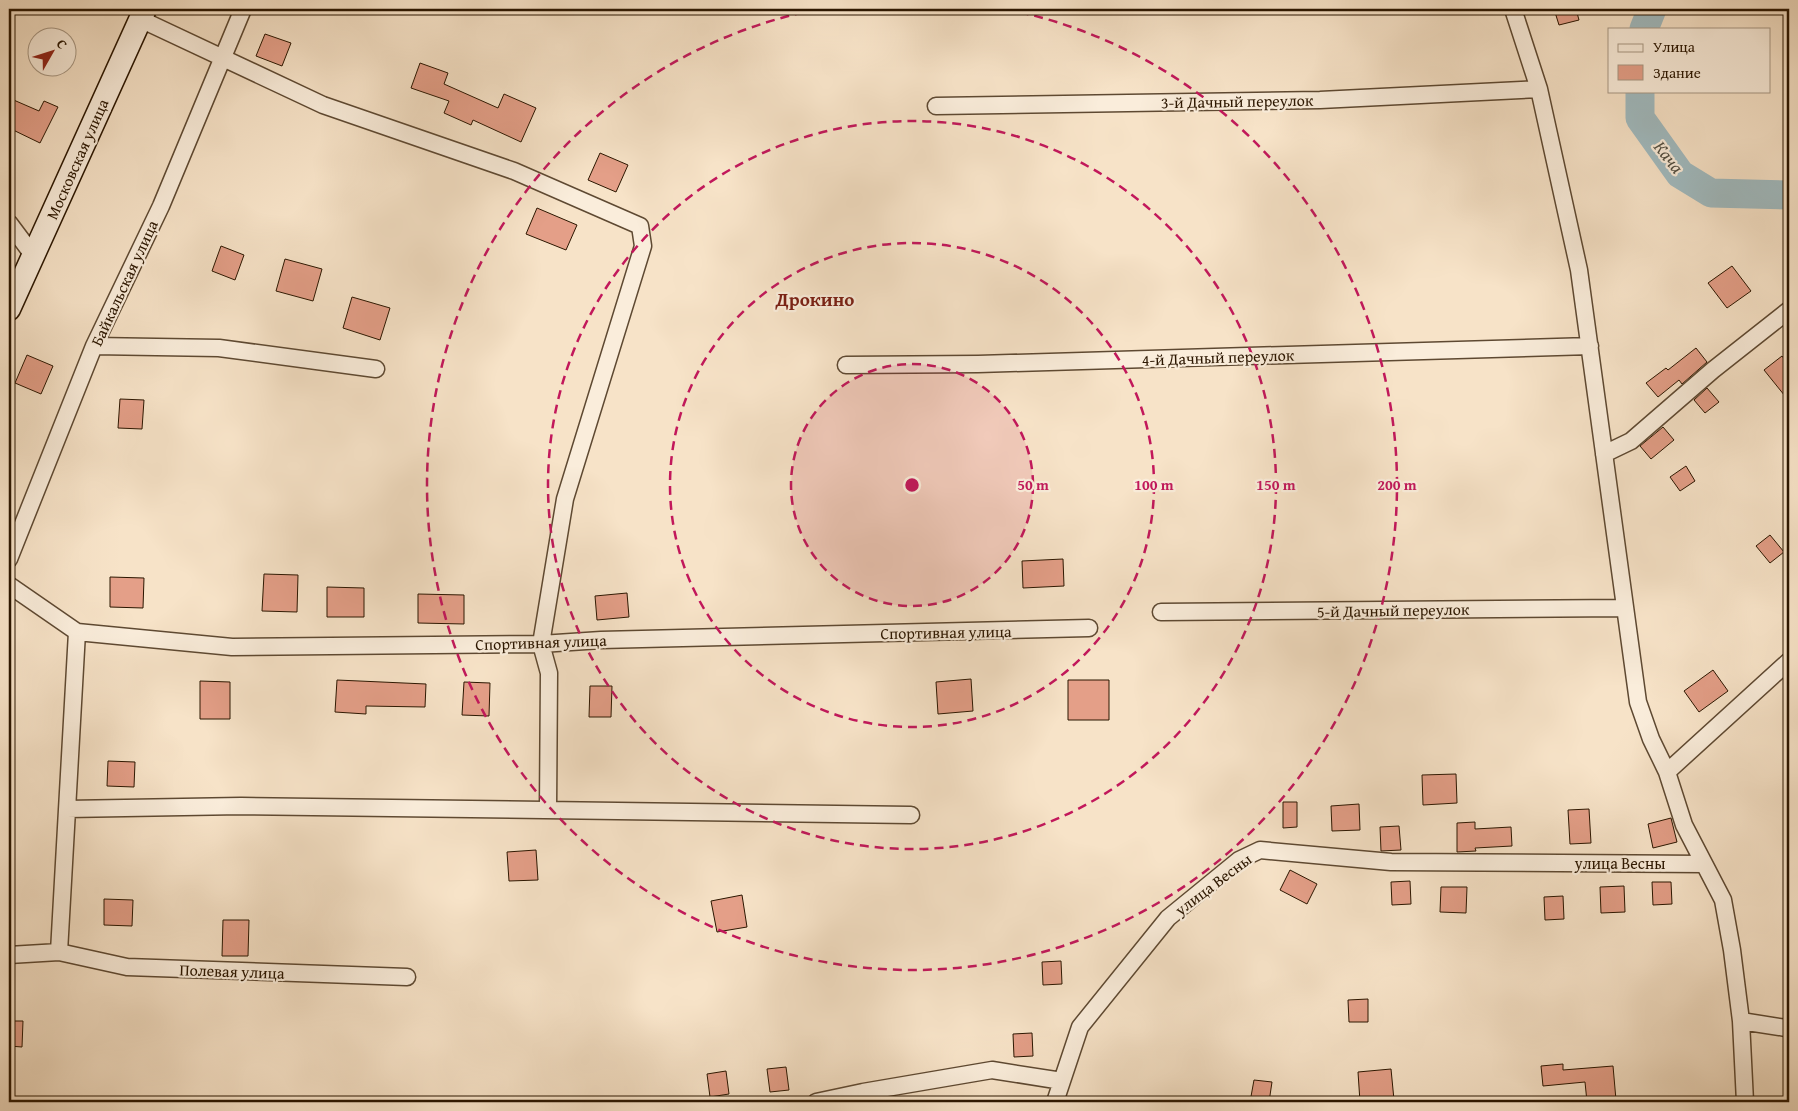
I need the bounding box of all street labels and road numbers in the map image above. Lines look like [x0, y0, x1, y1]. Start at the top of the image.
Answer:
street label: 3-й Дачный переулок [1161, 88, 1314, 114]
street label: Московская улица [40, 94, 115, 223]
street label: Байкальская улица [84, 216, 164, 350]
street label: 4-й Дачный переулок [1141, 342, 1295, 372]
street label: 5-й Дачный переулок [1317, 597, 1470, 623]
street label: Спортивная улица [880, 619, 1012, 645]
street label: Спортивная улица [475, 628, 607, 656]
street label: улица Весны [1169, 847, 1257, 922]
street label: улица Весны [1574, 851, 1665, 875]
street label: Полевая улица [179, 957, 285, 985]

